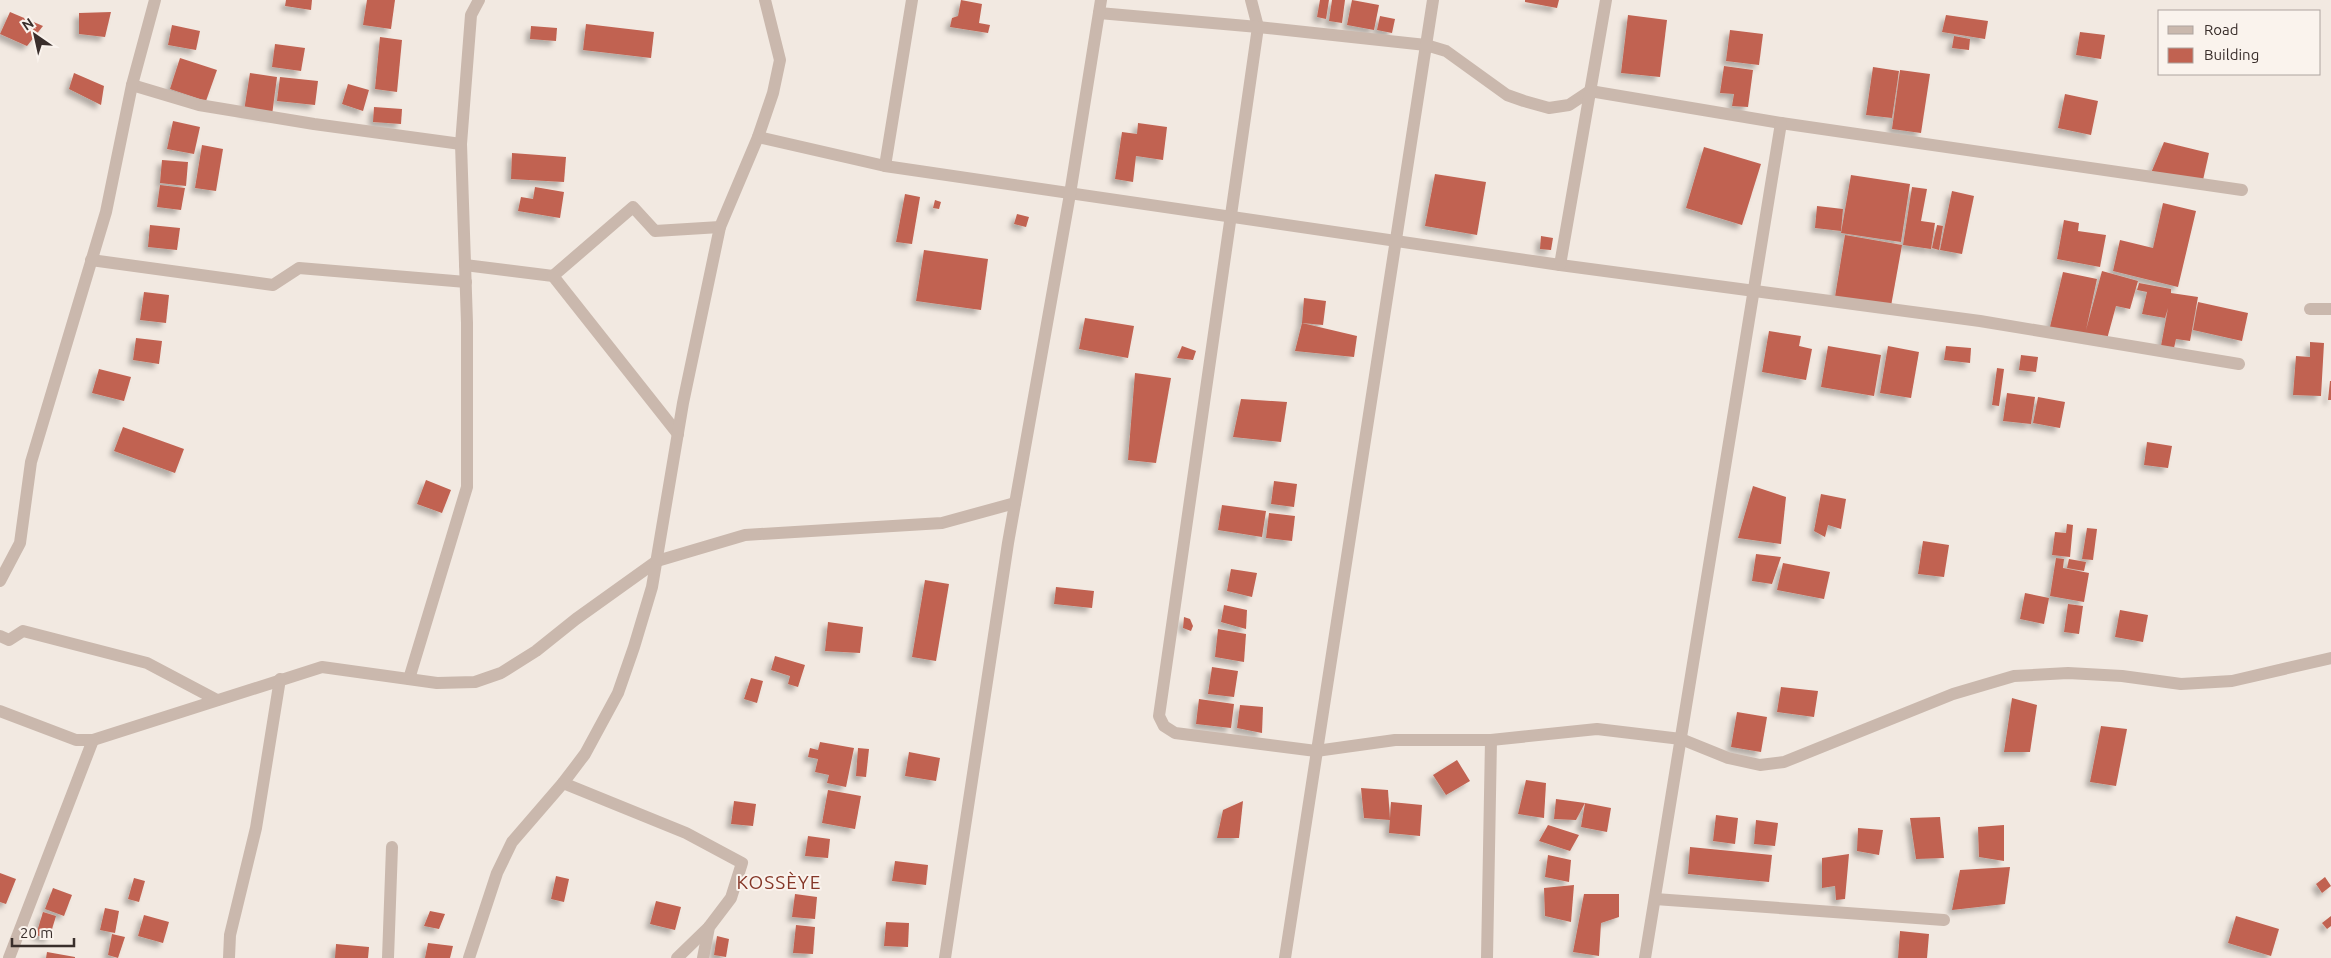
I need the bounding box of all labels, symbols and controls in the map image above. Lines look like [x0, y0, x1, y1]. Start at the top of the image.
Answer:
north arrow [10, 10, 60, 60]
legend [2158, 10, 2321, 75]
text: N [19, 15, 37, 34]
text: Road [2204, 21, 2239, 38]
text: Building [2204, 46, 2259, 63]
district label: KOSSÈYE [736, 871, 822, 893]
scale bar [12, 916, 75, 948]
text: 20 m [20, 924, 53, 941]

